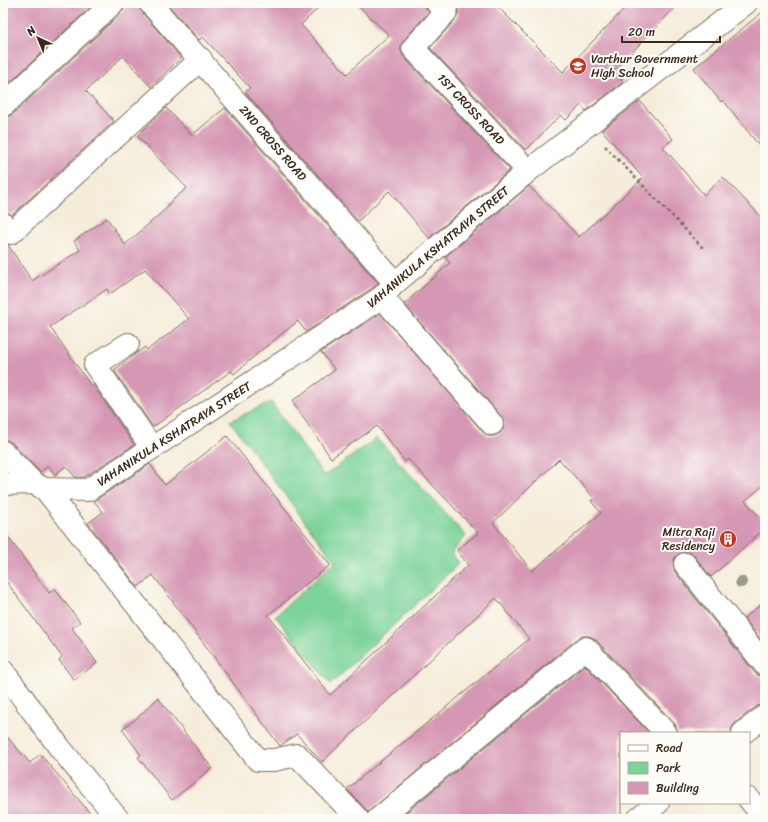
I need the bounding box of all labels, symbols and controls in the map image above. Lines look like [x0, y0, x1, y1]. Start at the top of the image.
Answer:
north arrow [18, 18, 58, 58]
scale bar [622, 18, 720, 44]
text: N [21, 21, 41, 41]
text: 20 m [628, 21, 655, 43]
place label: Varthur Government High School [591, 48, 698, 84]
school or university icon: Varthur Government High School [568, 56, 588, 76]
street label: 1ST CROSS ROAD [432, 68, 511, 151]
street label: 2ND CROSS ROAD [234, 100, 313, 187]
street label: VAHANIKULA KSHATRAYA STREET [362, 180, 515, 313]
street label: VAHANIKULA KSHATRAYA STREET [92, 375, 257, 492]
place label: Mitra Raji Residency [662, 521, 716, 557]
building icon: Mitra Raji Residency [718, 529, 738, 549]
legend [620, 732, 750, 804]
text: Road [656, 737, 683, 759]
text: Park [656, 757, 681, 779]
text: Building [656, 777, 699, 799]

